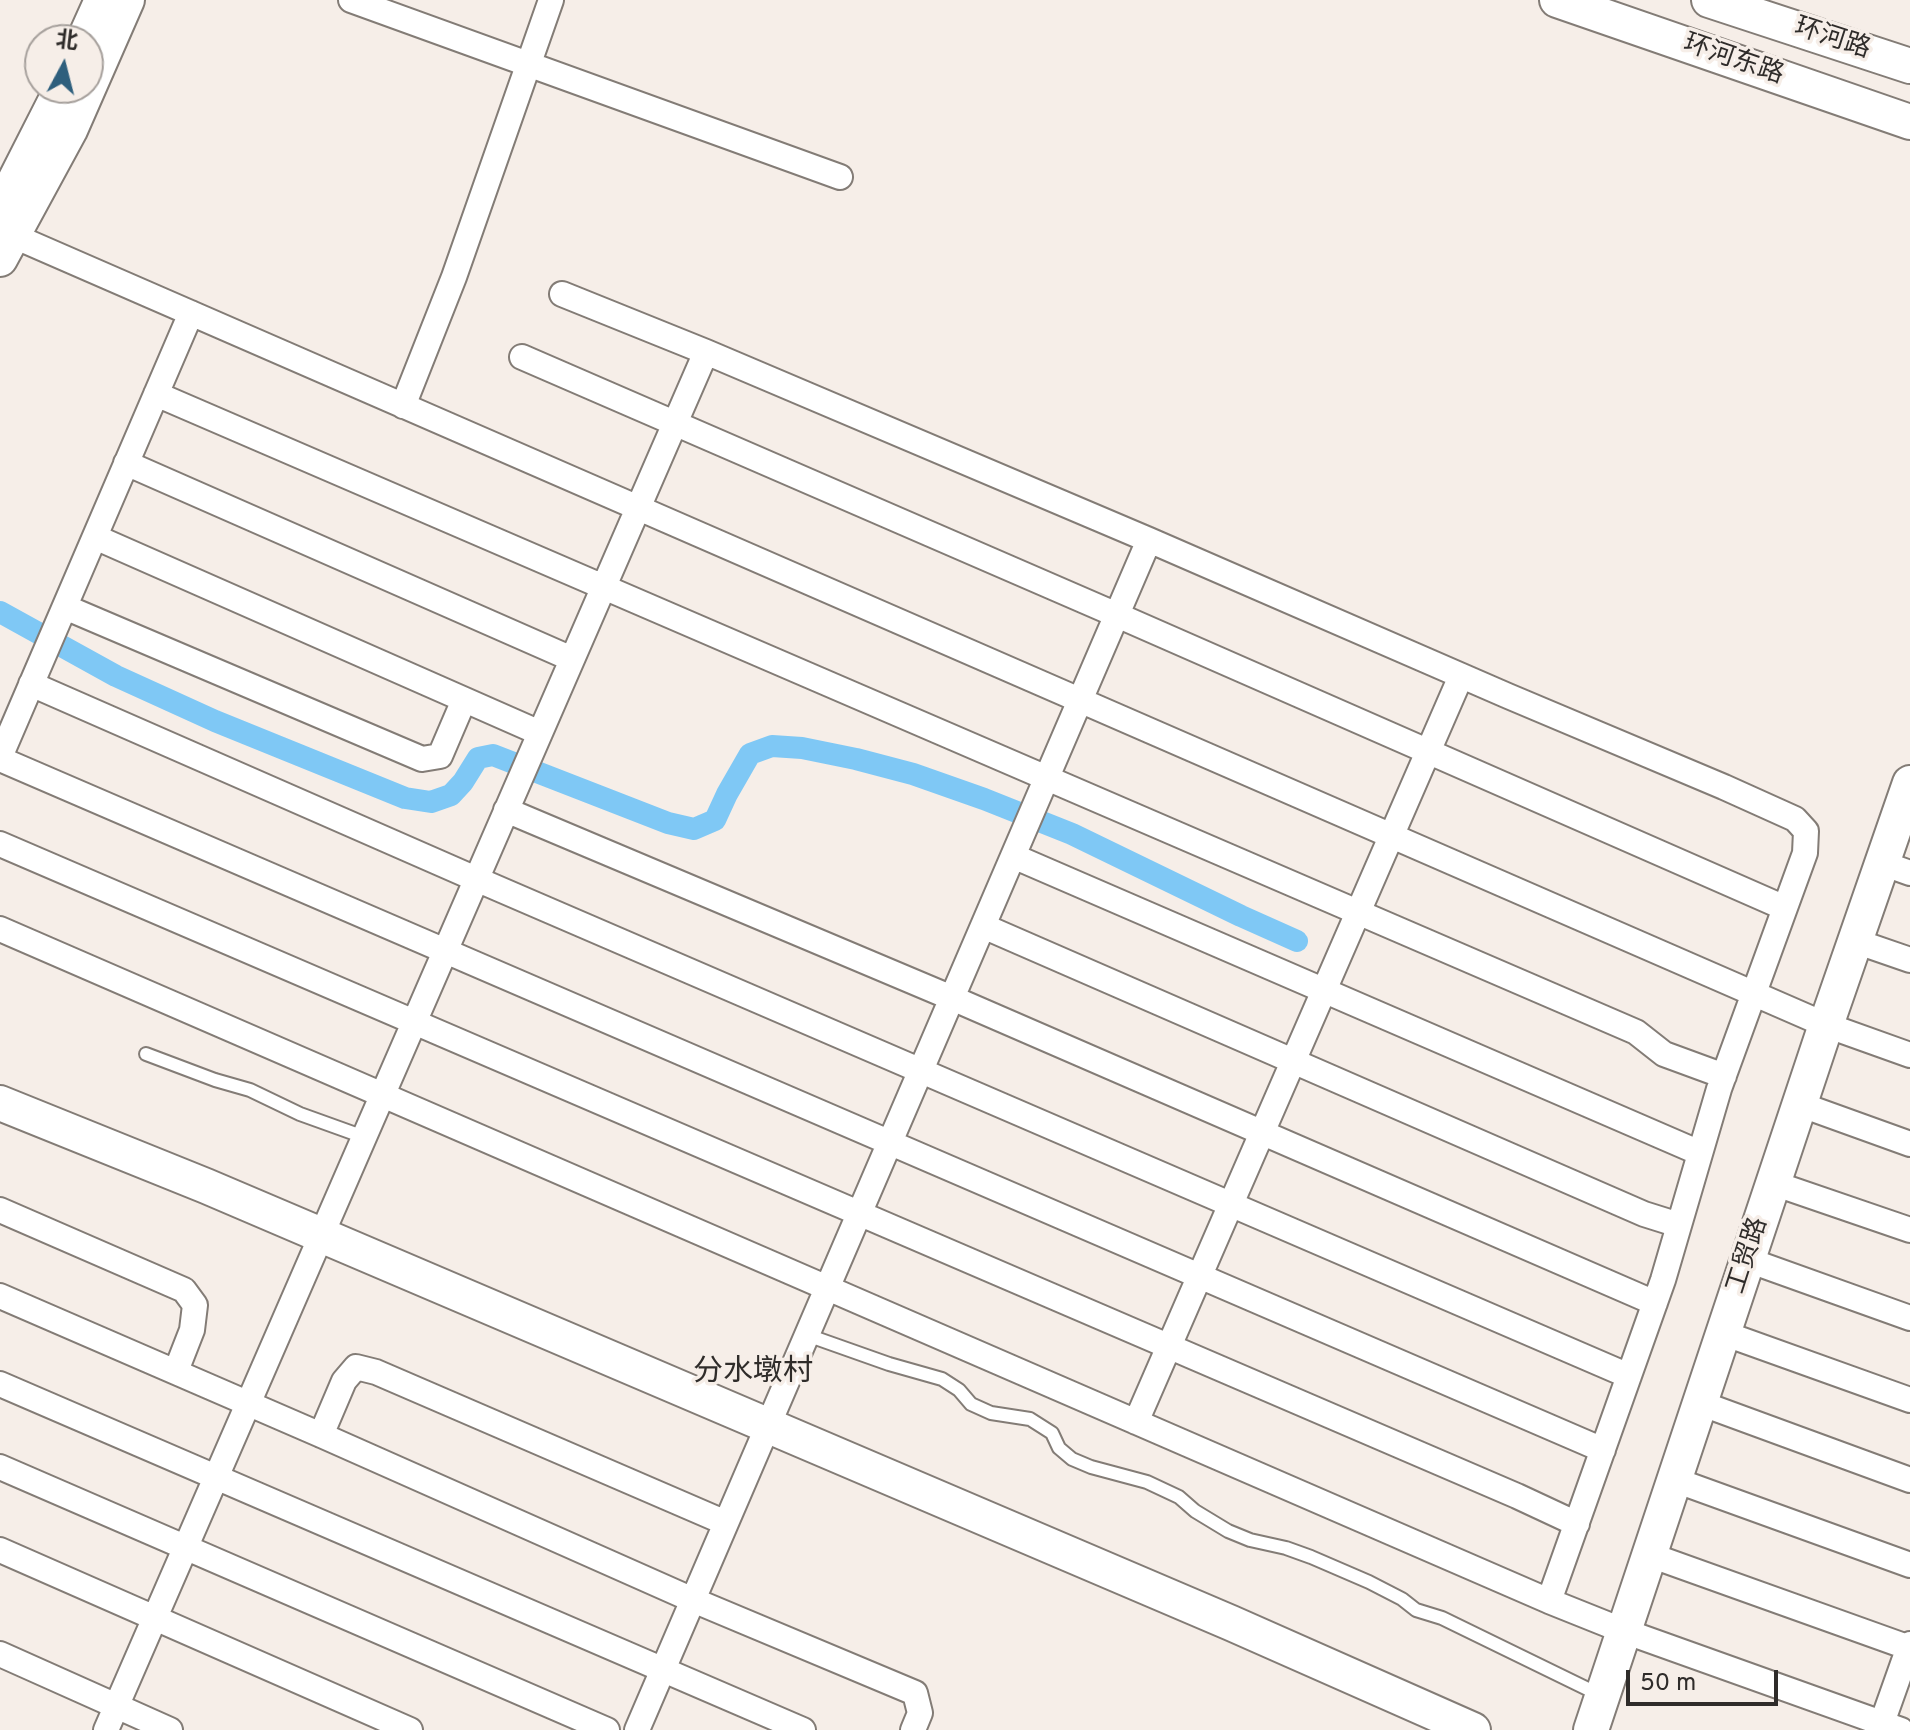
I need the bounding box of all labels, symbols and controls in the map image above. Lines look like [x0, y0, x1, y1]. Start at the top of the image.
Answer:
street label: 环河路 [1790, 13, 1874, 67]
north arrow [24, 24, 104, 104]
text: 北 [54, 27, 79, 56]
street label: 环河东路 [1679, 29, 1787, 93]
street label: 工贸路 [1722, 1214, 1776, 1298]
district label: 分水墩村 [693, 1356, 813, 1392]
scale bar [1630, 1654, 1782, 1704]
text: 50 m [1640, 1669, 1696, 1699]

